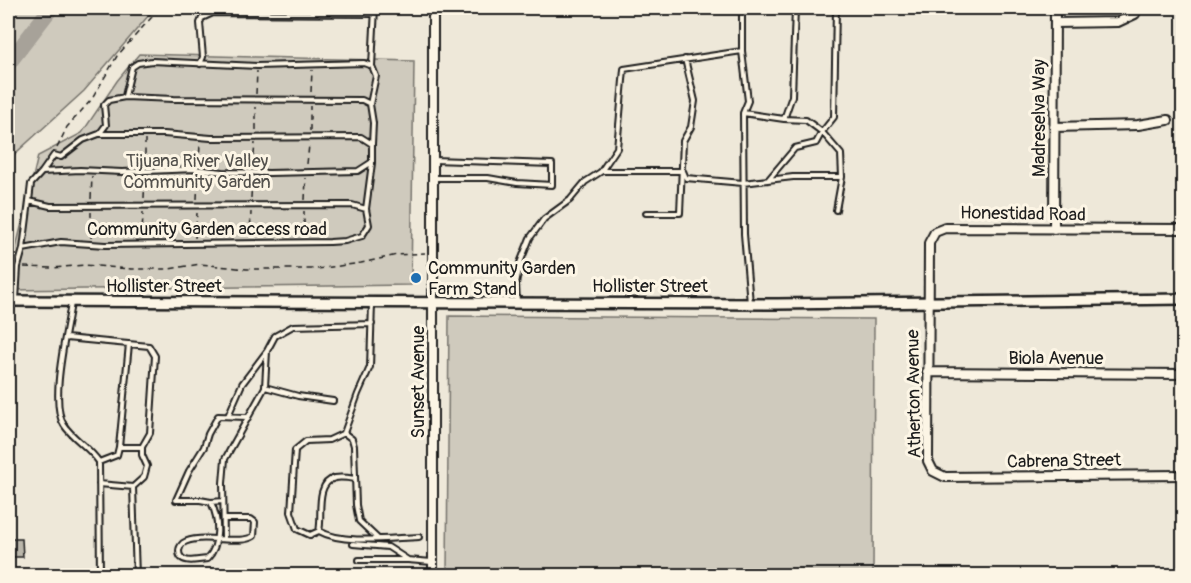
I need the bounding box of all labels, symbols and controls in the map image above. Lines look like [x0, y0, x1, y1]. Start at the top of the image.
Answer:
street label: Madreselva Way [1028, 59, 1051, 177]
park label: Tijuana River Valley Community Garden [123, 150, 271, 194]
street label: Honestidad Road [960, 201, 1086, 227]
street label: Community Garden access road [87, 218, 327, 241]
place label: Community Garden Farm Stand [428, 257, 576, 301]
marker: Community Garden Farm Stand [409, 271, 423, 285]
street label: Hollister Street [106, 275, 223, 298]
street label: Hollister Street [592, 275, 709, 298]
street label: Sunset Avenue [407, 325, 430, 438]
street label: Atherton Avenue [901, 329, 927, 459]
street label: Biola Avenue [1009, 347, 1104, 370]
street label: Cabrena Street [1007, 448, 1122, 473]

